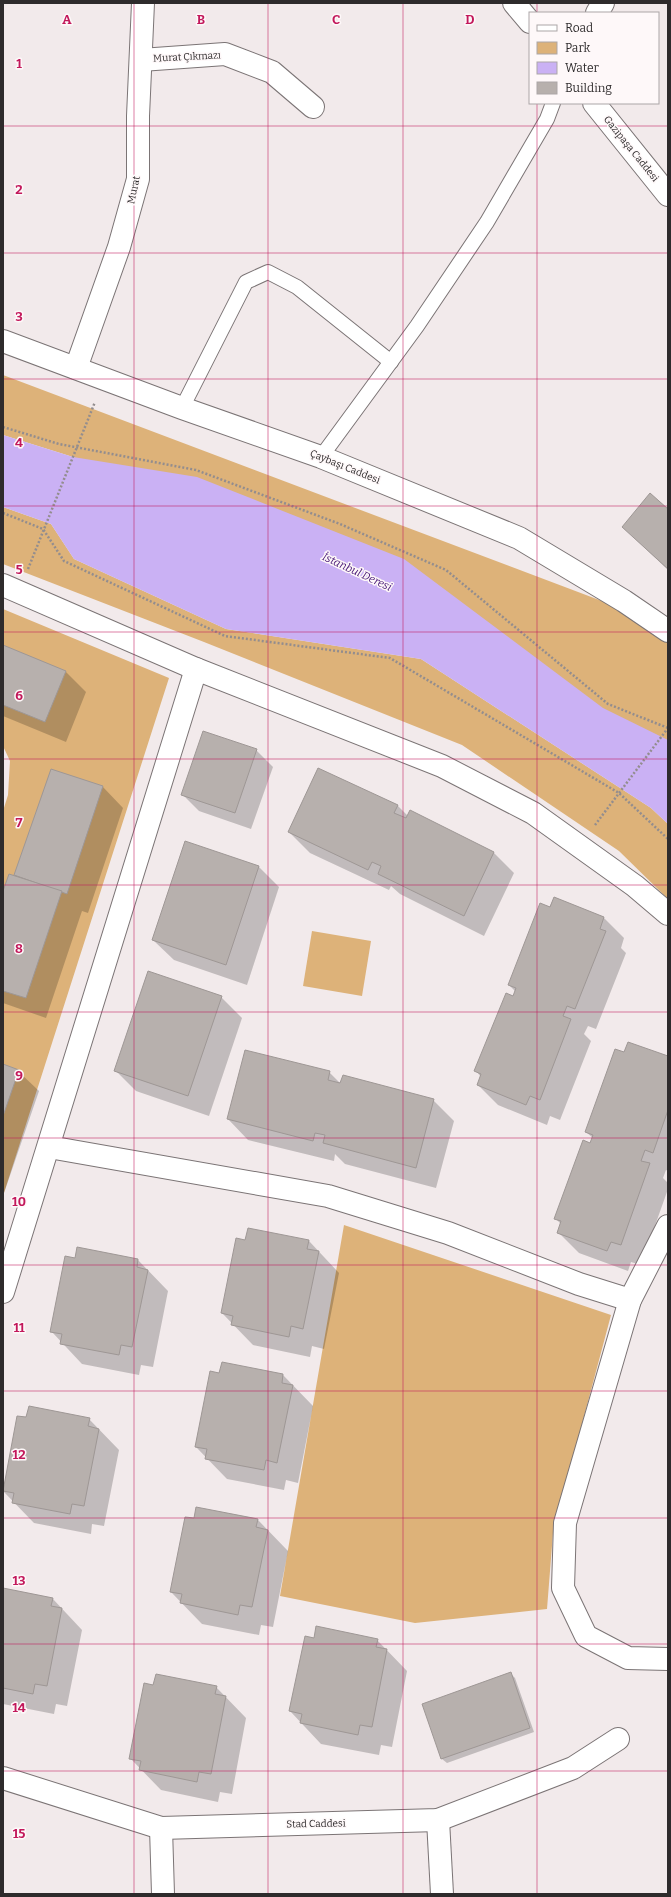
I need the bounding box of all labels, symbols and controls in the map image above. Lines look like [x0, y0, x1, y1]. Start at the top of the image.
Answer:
text: A [62, 12, 72, 27]
text: B [197, 12, 205, 27]
text: C [332, 12, 340, 27]
text: D [465, 12, 475, 27]
legend [529, 12, 659, 104]
text: Road [565, 21, 593, 35]
text: Park [565, 41, 591, 55]
street label: Murat Çıkmazı [153, 49, 221, 65]
text: 1 [16, 56, 22, 71]
text: Water [565, 61, 600, 75]
text: Building [565, 81, 612, 95]
street label: Gazipaşa Caddesi [601, 114, 661, 184]
street label: Murat [125, 175, 143, 205]
text: 2 [15, 182, 23, 197]
text: 3 [15, 309, 23, 324]
text: 4 [15, 435, 23, 450]
street label: Çaybaşı Caddesi [308, 447, 382, 487]
water label: İstanbul Deresi [320, 549, 394, 594]
text: 5 [15, 562, 23, 577]
text: 6 [15, 688, 23, 703]
text: 7 [16, 815, 23, 830]
text: 8 [15, 941, 23, 956]
text: 9 [15, 1068, 23, 1083]
text: 10 [12, 1194, 26, 1209]
text: 11 [13, 1320, 25, 1335]
text: 12 [13, 1447, 25, 1462]
text: 13 [12, 1573, 26, 1588]
text: 14 [12, 1700, 26, 1715]
street label: Stad Caddesi [286, 1817, 346, 1831]
text: 15 [13, 1826, 25, 1841]

